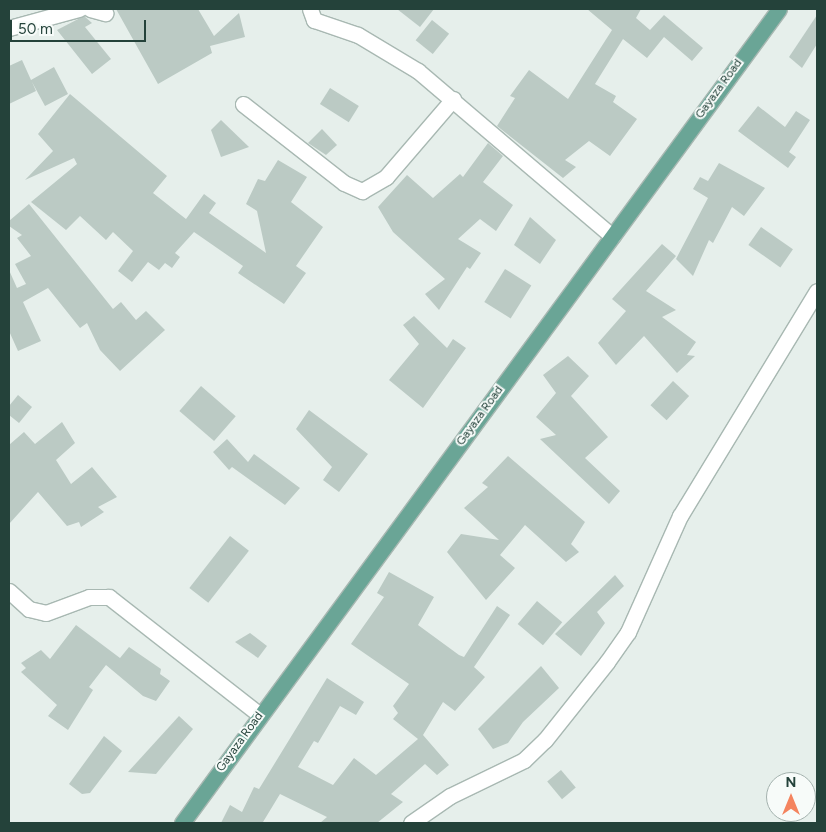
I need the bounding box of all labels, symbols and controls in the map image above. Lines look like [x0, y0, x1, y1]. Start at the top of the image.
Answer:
scale bar [12, 10, 149, 42]
text: 50 m [18, 20, 53, 38]
street label: Gayaza Road [693, 56, 745, 122]
street label: Gayaza Road [454, 383, 506, 449]
street label: Gayaza Road [214, 709, 266, 775]
north arrow [766, 772, 816, 822]
text: N [786, 774, 796, 791]

